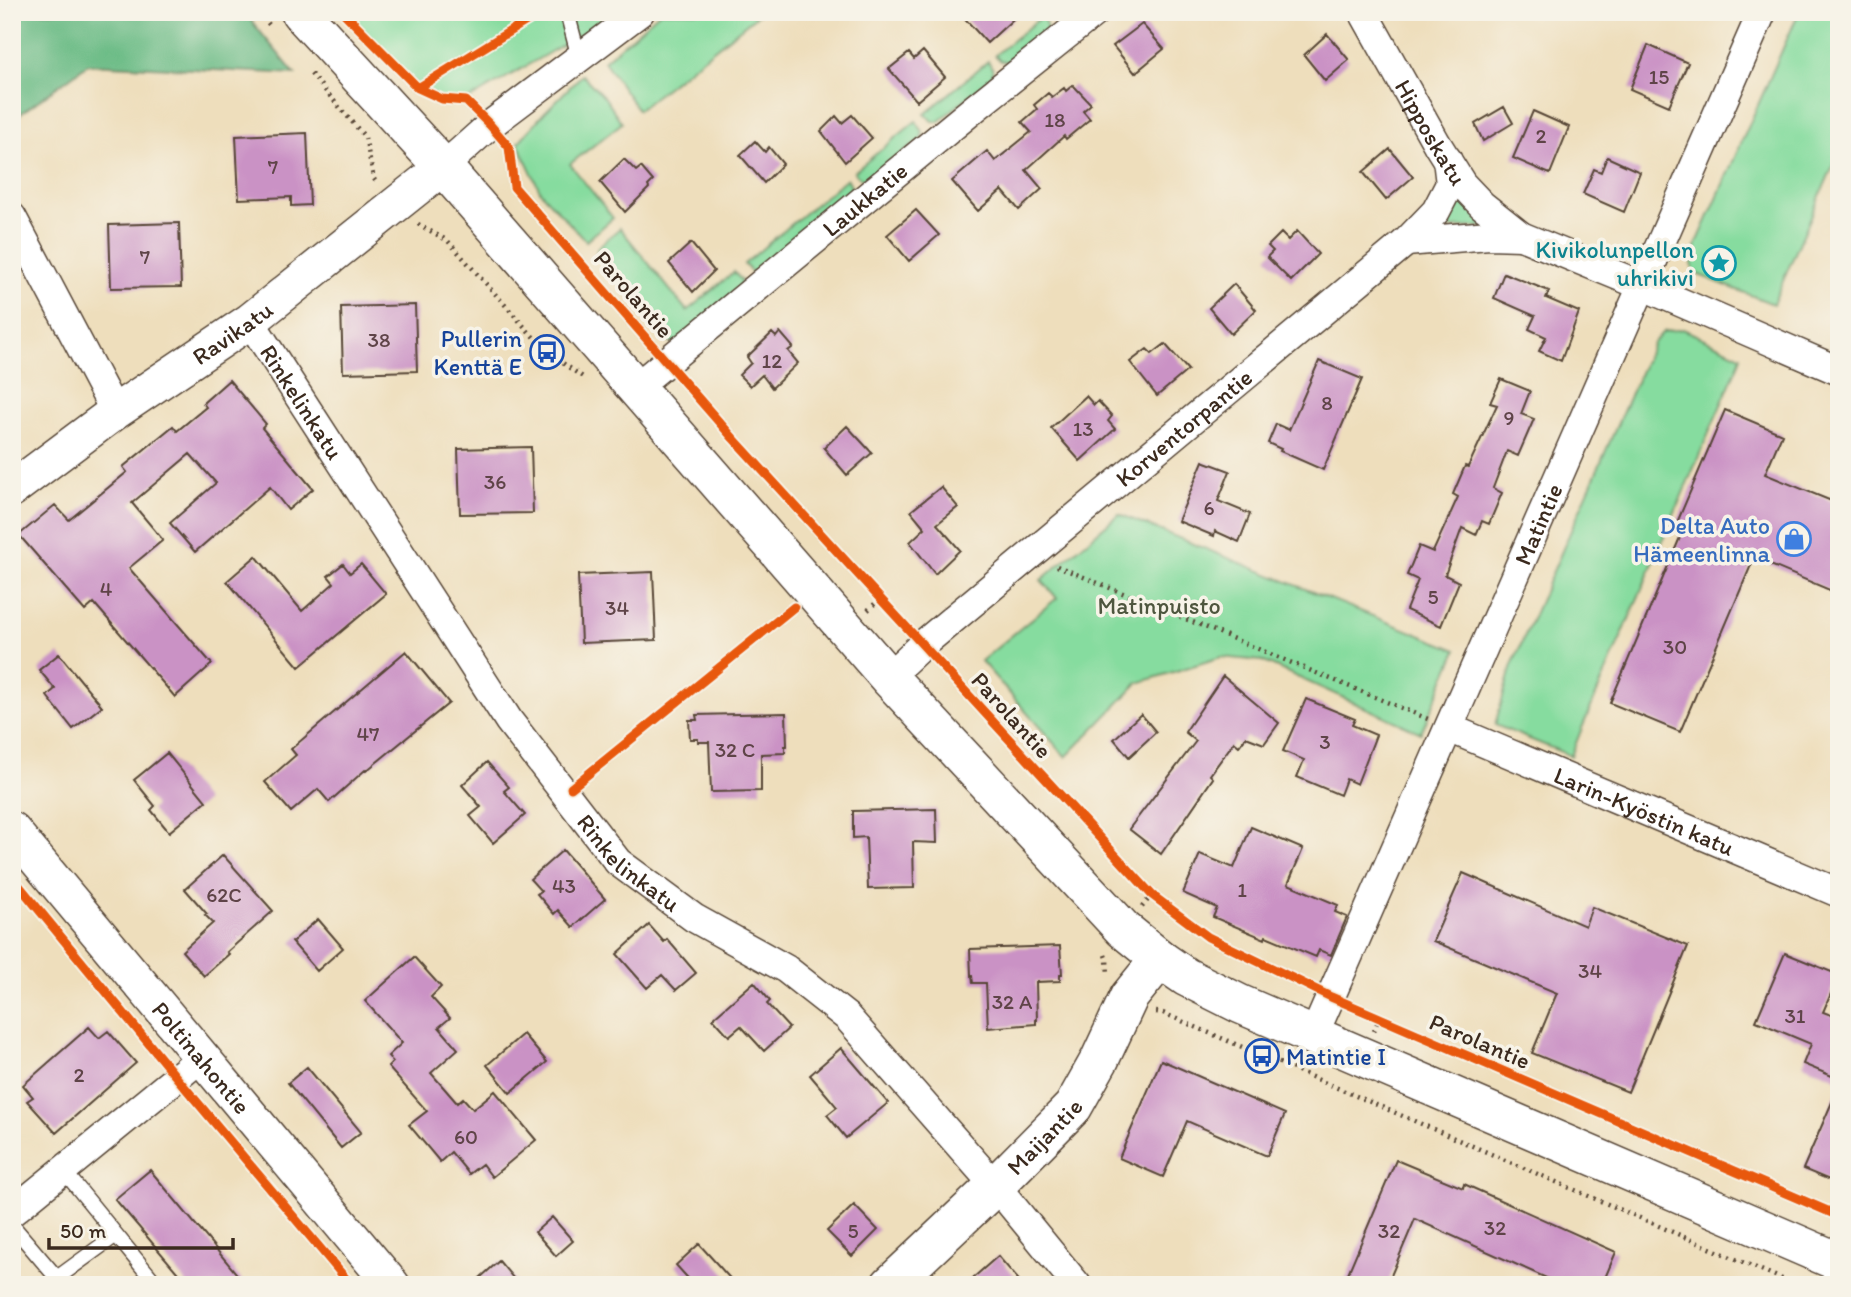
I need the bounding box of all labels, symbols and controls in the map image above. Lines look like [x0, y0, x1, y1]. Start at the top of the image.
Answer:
house number: 15 [1649, 64, 1669, 89]
street label: Hipposkatu [1389, 74, 1473, 190]
house number: 18 [1044, 107, 1066, 132]
house number: 2 [1535, 123, 1547, 148]
house number: 7 [268, 154, 278, 179]
street label: Laukkatie [816, 155, 913, 242]
place label: Kivikolunpellon uhrikivi [1535, 235, 1694, 292]
house number: 7 [140, 244, 150, 269]
street label: Parolantie [588, 244, 680, 344]
place icon: Kivikolunpellon uhrikivi [1700, 244, 1738, 282]
street label: Ravikatu [186, 295, 278, 370]
place label: Pullerin Kenttä E [434, 324, 522, 381]
house number: 38 [368, 327, 390, 352]
bus stop icon: Pullerin Kenttä E [528, 333, 566, 371]
street label: Rinkelinkatu [254, 339, 350, 465]
house number: 12 [762, 348, 782, 373]
street label: Korventorpantie [1109, 362, 1258, 492]
house number: 8 [1321, 390, 1333, 415]
house number: 9 [1504, 405, 1514, 430]
house number: 13 [1072, 416, 1094, 441]
house number: 36 [484, 469, 506, 494]
street label: Matintie [1507, 479, 1568, 569]
house number: 6 [1203, 495, 1215, 520]
place label: Delta Auto Hämeenlinna [1633, 511, 1770, 568]
shop icon: Delta Auto Hämeenlinna [1775, 520, 1813, 558]
house number: 4 [100, 576, 113, 601]
house number: 5 [1427, 584, 1439, 609]
park label: Matinpuisto [1097, 591, 1221, 620]
house number: 34 [605, 595, 629, 620]
house number: 30 [1663, 634, 1687, 659]
street label: Parolantie [966, 666, 1058, 764]
house number: 47 [356, 721, 380, 746]
house number: 3 [1319, 729, 1331, 754]
house number: 32 C [715, 737, 755, 762]
street label: Larin-Kyöstin katu [1550, 760, 1739, 862]
street label: Rinkelinkatu [571, 808, 686, 917]
house number: 43 [552, 873, 576, 898]
house number: 1 [1237, 877, 1247, 902]
house number: 62C [206, 882, 242, 907]
house number: 34 [1578, 958, 1602, 983]
house number: 32 A [992, 989, 1033, 1014]
street label: Poltinahontie [146, 995, 257, 1119]
house number: 31 [1784, 1003, 1806, 1028]
street label: Parolantie [1425, 1007, 1535, 1075]
bus stop icon: Matintie I [1243, 1037, 1281, 1075]
place label: Matintie I [1286, 1042, 1386, 1071]
house number: 2 [73, 1062, 85, 1087]
street label: Maijantie [1000, 1094, 1089, 1181]
house number: 60 [454, 1124, 478, 1149]
scale bar [49, 1206, 233, 1250]
house number: 32 [1484, 1215, 1506, 1240]
text: 50 m [60, 1218, 107, 1243]
house number: 5 [847, 1218, 859, 1243]
house number: 32 [1378, 1218, 1400, 1243]

